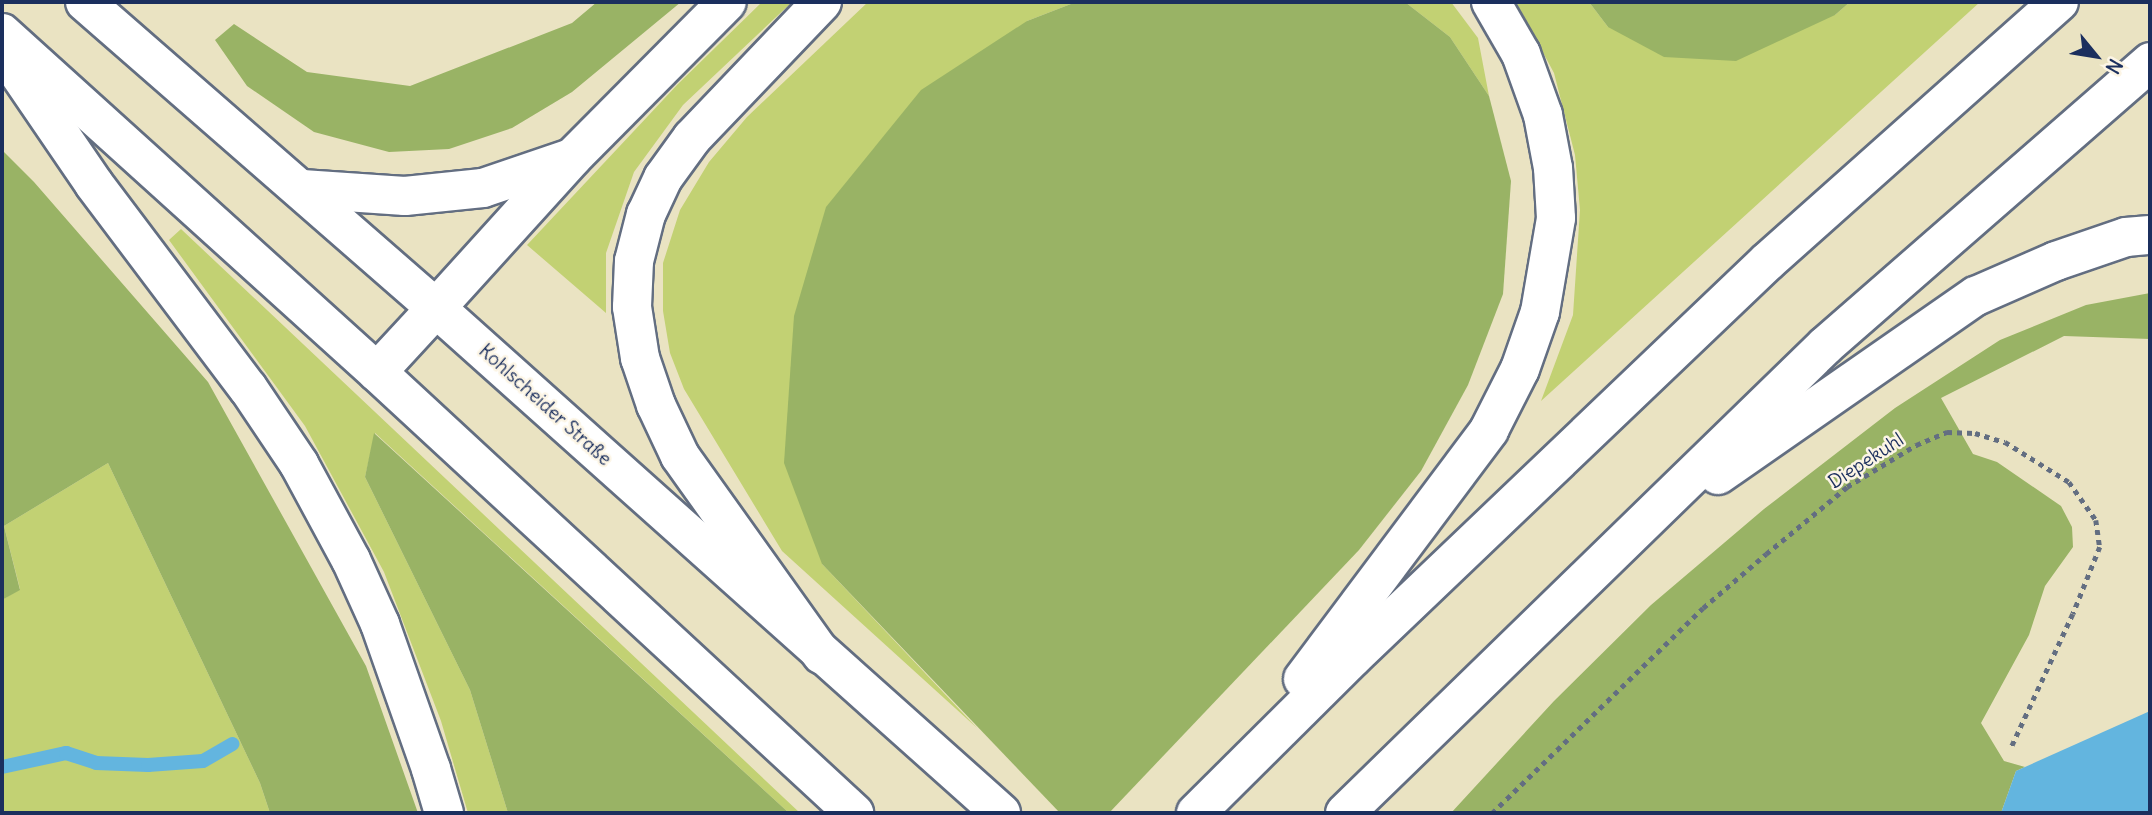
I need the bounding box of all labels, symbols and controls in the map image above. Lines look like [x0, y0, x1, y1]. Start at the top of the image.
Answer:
north arrow [2061, 21, 2131, 91]
text: N [2101, 55, 2128, 78]
street label: Kohlscheider Straße [474, 340, 616, 470]
street label: Diepekuhl [1824, 428, 1908, 494]

